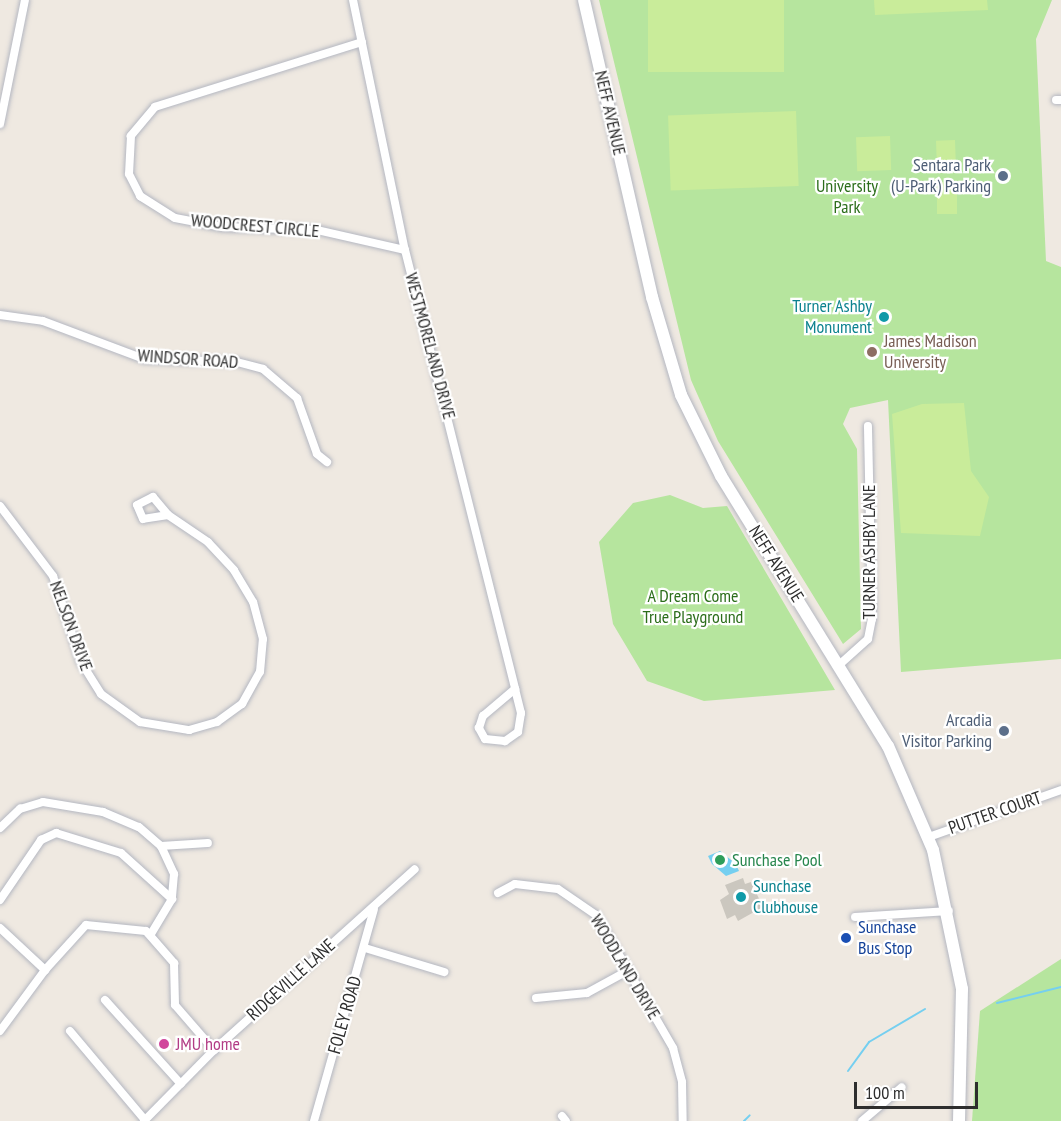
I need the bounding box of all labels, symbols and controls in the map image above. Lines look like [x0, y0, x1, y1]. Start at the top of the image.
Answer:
street label: NEFF AVENUE [590, 68, 630, 158]
place label: Sentara Park (U-Park) Parking [891, 155, 991, 198]
marker: Sentara Park (U-Park) Parking [996, 169, 1010, 183]
park label: University Park [816, 176, 878, 219]
street label: WOODCREST CIRCLE [190, 210, 320, 242]
street label: WESTMORELAND DRIVE [400, 270, 460, 422]
place label: Turner Ashby Monument [792, 296, 872, 338]
marker: Turner Ashby Monument [877, 310, 891, 324]
place label: James Madison University [884, 331, 977, 374]
street label: WINDSOR ROAD [137, 345, 239, 373]
marker: James Madison University [865, 345, 879, 359]
street label: TURNER ASHBY LANE [858, 484, 880, 620]
street label: NEFF AVENUE [744, 521, 808, 607]
street label: NELSON DRIVE [45, 578, 97, 674]
park label: A Dream Come True Playground [643, 586, 743, 628]
place label: Arcadia Visitor Parking [902, 710, 992, 752]
marker: Arcadia Visitor Parking [997, 724, 1011, 738]
street label: PUTTER COURT [946, 787, 1044, 839]
place label: Sunchase Pool [732, 849, 822, 871]
marker: Sunchase Pool [713, 853, 727, 867]
place label: Sunchase Clubhouse [753, 876, 818, 918]
marker: Sunchase Clubhouse [734, 890, 748, 904]
street label: WOODLAND DRIVE [585, 911, 665, 1023]
place label: Sunchase Bus Stop [858, 917, 916, 960]
marker: Sunchase Bus Stop [839, 931, 853, 945]
street label: RIDGEVILLE LANE [242, 935, 340, 1025]
street label: FOLEY ROAD [324, 974, 366, 1056]
place label: JMU home [176, 1033, 240, 1055]
marker: JMU home [157, 1037, 171, 1051]
scale bar [857, 1070, 982, 1108]
text: 100 m [865, 1081, 905, 1104]

